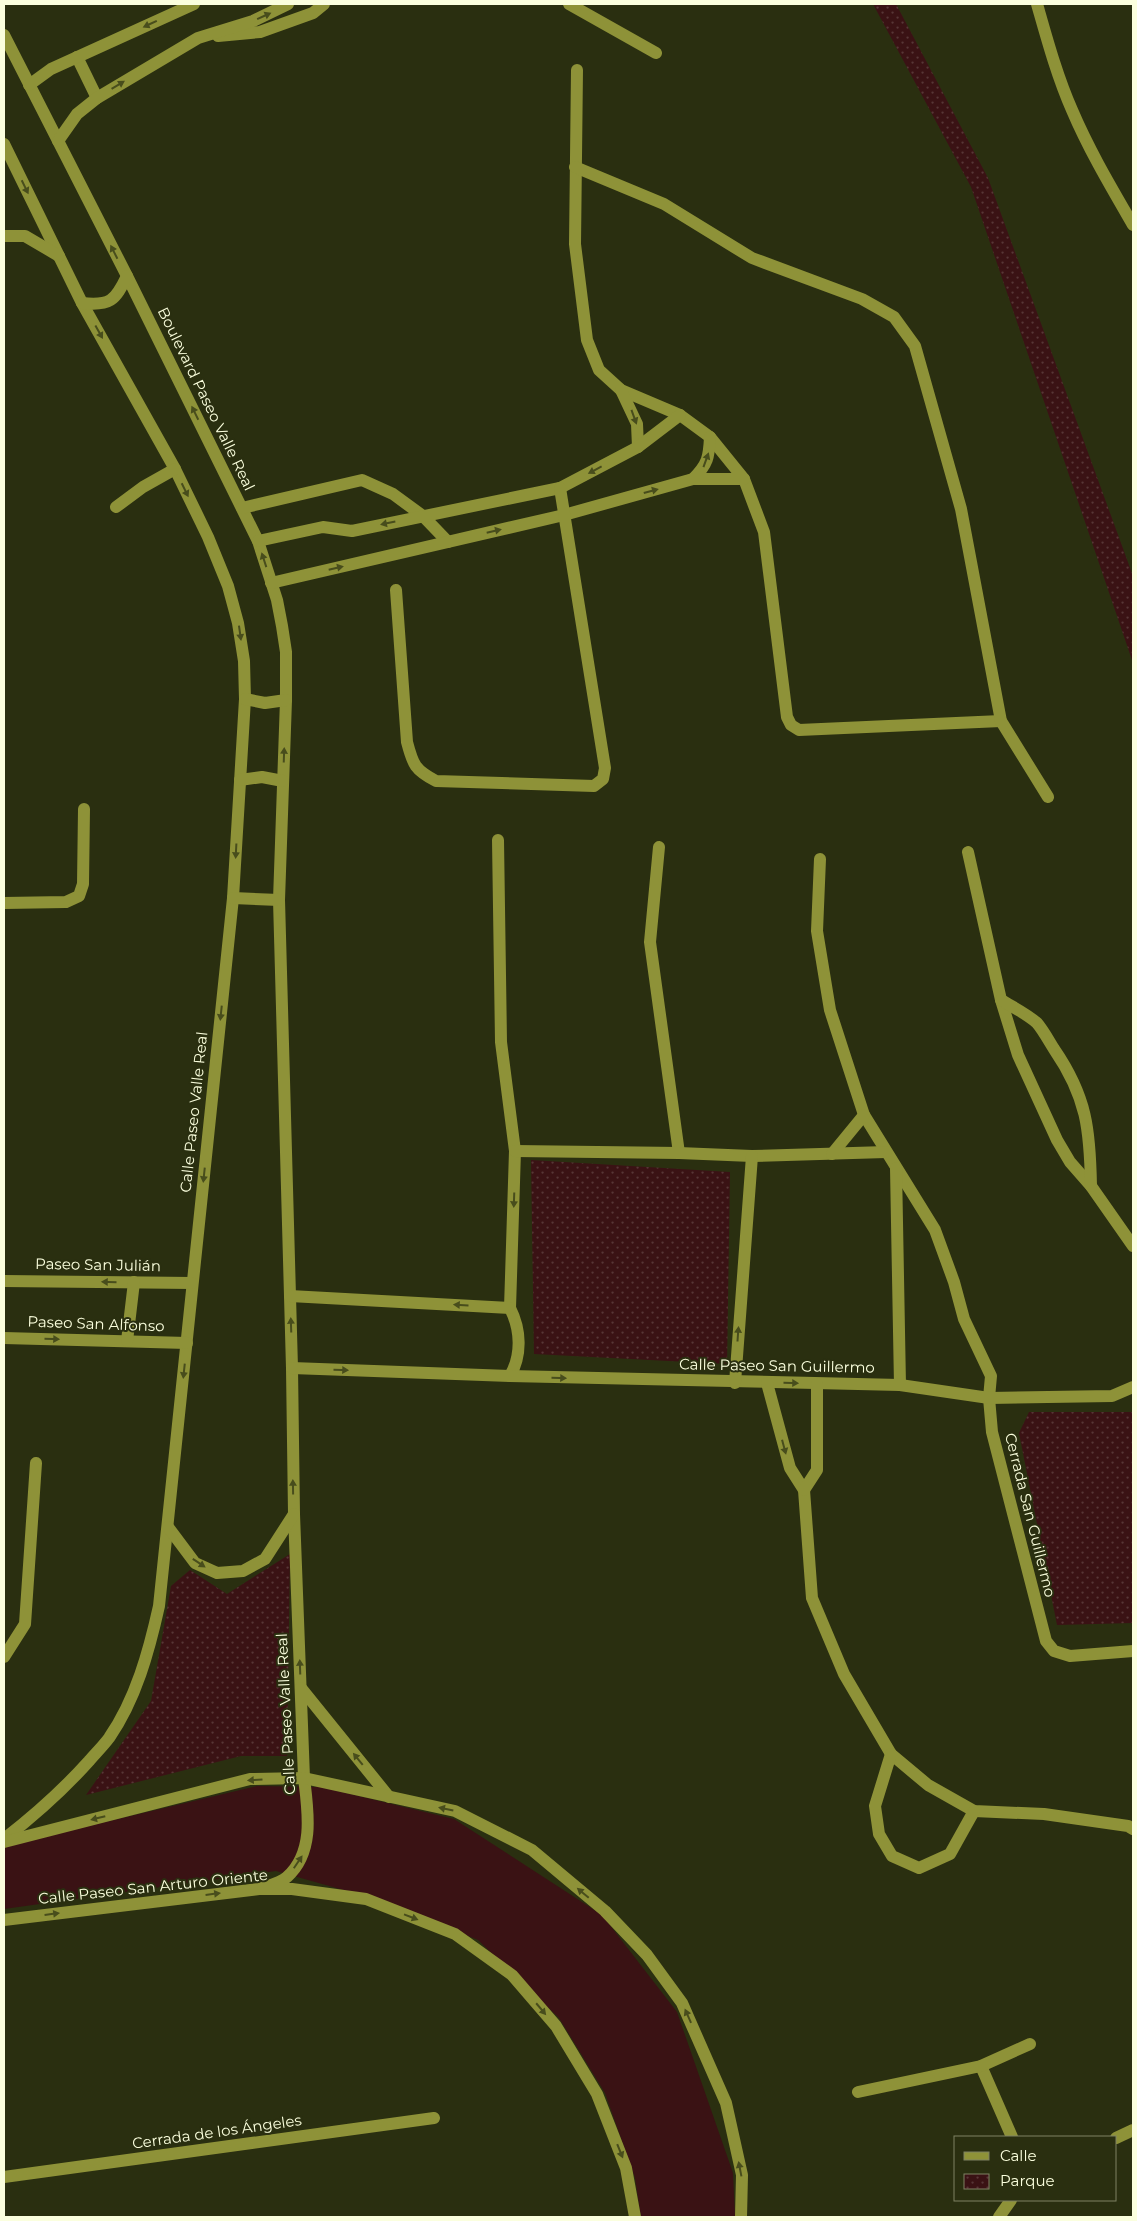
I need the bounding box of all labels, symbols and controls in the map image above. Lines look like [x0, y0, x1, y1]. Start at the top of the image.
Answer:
one-way arrow [257, 12, 271, 20]
one-way arrow [142, 19, 157, 28]
one-way arrow [111, 81, 125, 90]
one-way arrow [21, 180, 29, 195]
one-way arrow [110, 245, 118, 259]
street label: Boulevard Paseo Valle Real [154, 304, 259, 494]
one-way arrow [94, 326, 103, 339]
one-way arrow [191, 406, 199, 420]
one-way arrow [631, 410, 638, 425]
one-way arrow [702, 452, 710, 467]
one-way arrow [588, 466, 603, 474]
one-way arrow [181, 483, 189, 497]
one-way arrow [644, 486, 659, 494]
one-way arrow [381, 519, 396, 527]
one-way arrow [487, 527, 502, 535]
one-way arrow [260, 552, 268, 567]
one-way arrow [328, 564, 343, 572]
one-way arrow [236, 625, 244, 641]
one-way arrow [280, 746, 288, 762]
one-way arrow [231, 843, 239, 859]
one-way arrow [217, 1005, 225, 1021]
street label: Calle Paseo Valle Real [176, 1031, 211, 1193]
one-way arrow [200, 1167, 208, 1183]
one-way arrow [509, 1192, 517, 1208]
street label: Paseo San Julián [35, 1254, 161, 1275]
one-way arrow [100, 1278, 116, 1286]
one-way arrow [453, 1300, 469, 1308]
street label: Paseo San Alfonso [27, 1312, 165, 1335]
one-way arrow [287, 1317, 295, 1333]
one-way arrow [735, 1326, 743, 1342]
one-way arrow [45, 1336, 61, 1344]
street label: Calle Paseo San Guillermo [679, 1354, 875, 1377]
one-way arrow [180, 1363, 188, 1379]
one-way arrow [333, 1366, 349, 1374]
one-way arrow [551, 1374, 567, 1382]
one-way arrow [783, 1379, 799, 1387]
street label: Cerrada San Guillermo [1001, 1431, 1060, 1599]
one-way arrow [780, 1439, 788, 1455]
one-way arrow [289, 1479, 297, 1495]
one-way arrow [192, 1559, 206, 1568]
street label: Calle Paseo Valle Real [272, 1633, 299, 1795]
one-way arrow [296, 1659, 304, 1675]
one-way arrow [353, 1752, 363, 1766]
one-way arrow [247, 1776, 263, 1784]
one-way arrow [438, 1805, 453, 1813]
one-way arrow [90, 1814, 105, 1822]
one-way arrow [293, 1855, 302, 1869]
street label: Calle Paseo San Arturo Oriente [37, 1865, 269, 1908]
one-way arrow [577, 1887, 590, 1898]
one-way arrow [206, 1890, 222, 1898]
one-way arrow [44, 1910, 60, 1918]
one-way arrow [404, 1913, 419, 1921]
one-way arrow [536, 2003, 547, 2016]
one-way arrow [683, 2009, 691, 2023]
street label: Cerrada de los Ángeles [131, 2110, 303, 2153]
legend [954, 2136, 1117, 2201]
one-way arrow [616, 2143, 624, 2158]
text: Calle [1000, 2146, 1037, 2165]
one-way arrow [736, 2161, 744, 2176]
text: Parque [1000, 2171, 1055, 2190]

